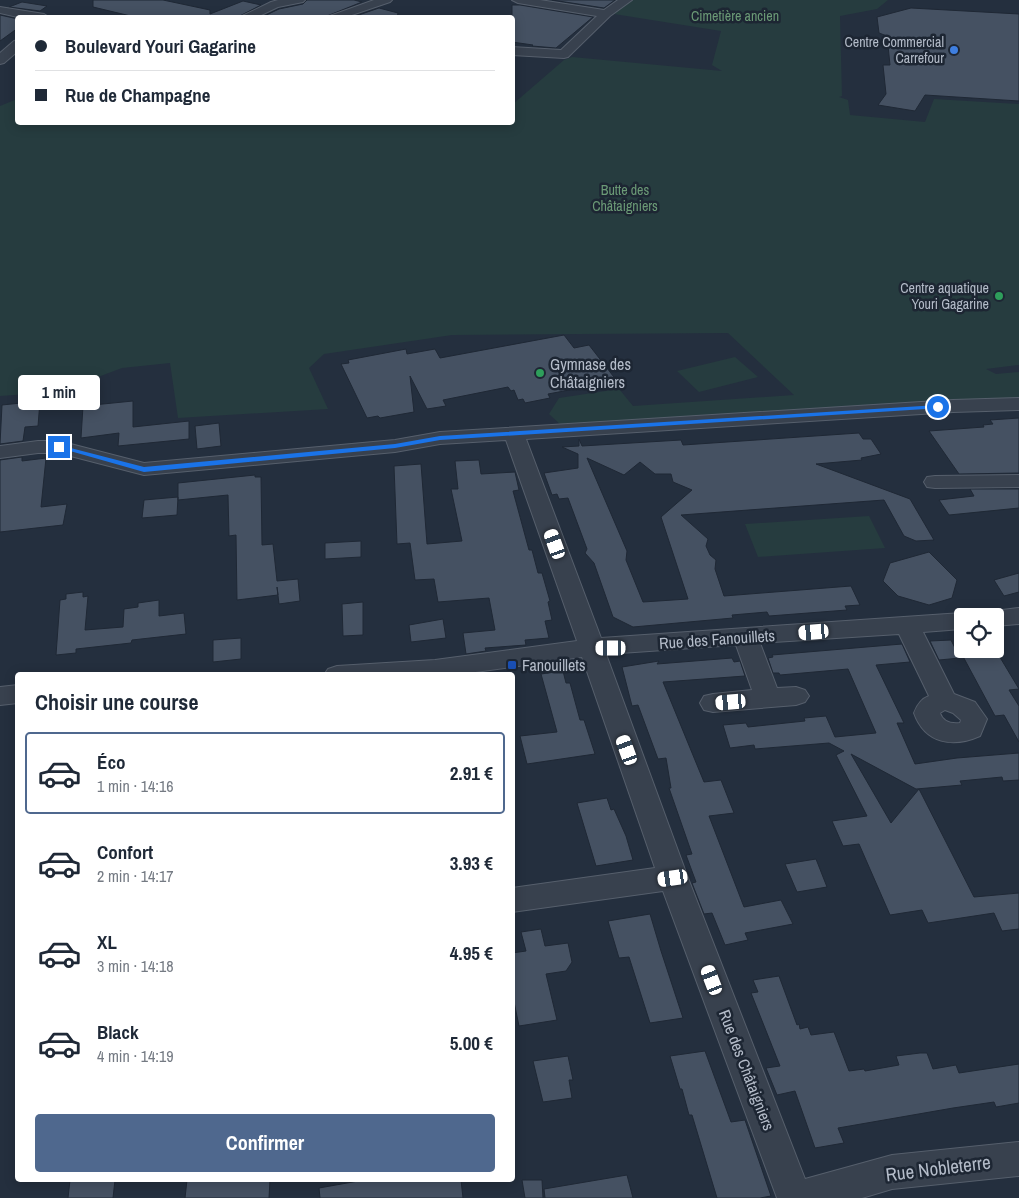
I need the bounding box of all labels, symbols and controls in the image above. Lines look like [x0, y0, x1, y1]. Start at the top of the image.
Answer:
park label: Cimetière ancien [691, 7, 779, 25]
text: Boulevard Youri Gagarine [65, 33, 256, 59]
place label: Centre Commercial Carrefour [844, 33, 944, 67]
marker: Centre Commercial Carrefour [948, 44, 960, 56]
text: Rue de Champagne [65, 82, 210, 108]
park label: Butte des Châtaigniers [592, 181, 658, 215]
place label: Centre aquatique Youri Gagarine [900, 279, 989, 313]
marker: Centre aquatique Youri Gagarine [993, 290, 1005, 302]
place label: Gymnase des Châtaigniers [550, 353, 631, 393]
marker: Gymnase des Châtaigniers [534, 367, 546, 379]
callout: 1 min [18, 374, 100, 410]
text: 1 min [42, 381, 76, 403]
route start [927, 396, 949, 418]
route end [48, 436, 70, 458]
car [542, 527, 567, 561]
map controls [954, 608, 1004, 658]
button: locate [954, 608, 1004, 658]
car [798, 623, 829, 641]
street label: Rue des Fanouillets [658, 624, 776, 654]
car [596, 641, 626, 656]
place label: Fanouillets [522, 654, 586, 676]
marker: Fanouillets [506, 659, 518, 671]
text: Choisir une course [35, 687, 198, 717]
car [715, 693, 746, 711]
car [614, 733, 639, 767]
text: Éco [97, 749, 126, 775]
icon: car [37, 751, 82, 796]
text: 2.91 € [450, 760, 493, 786]
text: 1 min · 14:16 [97, 775, 174, 797]
text: Confort [97, 839, 153, 865]
icon: car [37, 841, 82, 886]
text: 3.93 € [450, 850, 493, 876]
text: 2 min · 14:17 [97, 865, 174, 887]
car [657, 868, 688, 888]
text: XL [97, 929, 117, 955]
icon: car [37, 931, 82, 976]
text: 4.95 € [450, 940, 493, 966]
text: 3 min · 14:18 [97, 955, 174, 977]
car [699, 963, 724, 997]
street label: Rue des Châtaigniers [714, 1006, 780, 1134]
text: Black [97, 1019, 139, 1045]
icon: car [37, 1021, 82, 1066]
text: 5.00 € [450, 1030, 493, 1056]
text: 4 min · 14:19 [97, 1045, 174, 1067]
button: Confirmer [35, 1114, 495, 1172]
street label: Rue Nobleterre [884, 1149, 992, 1187]

